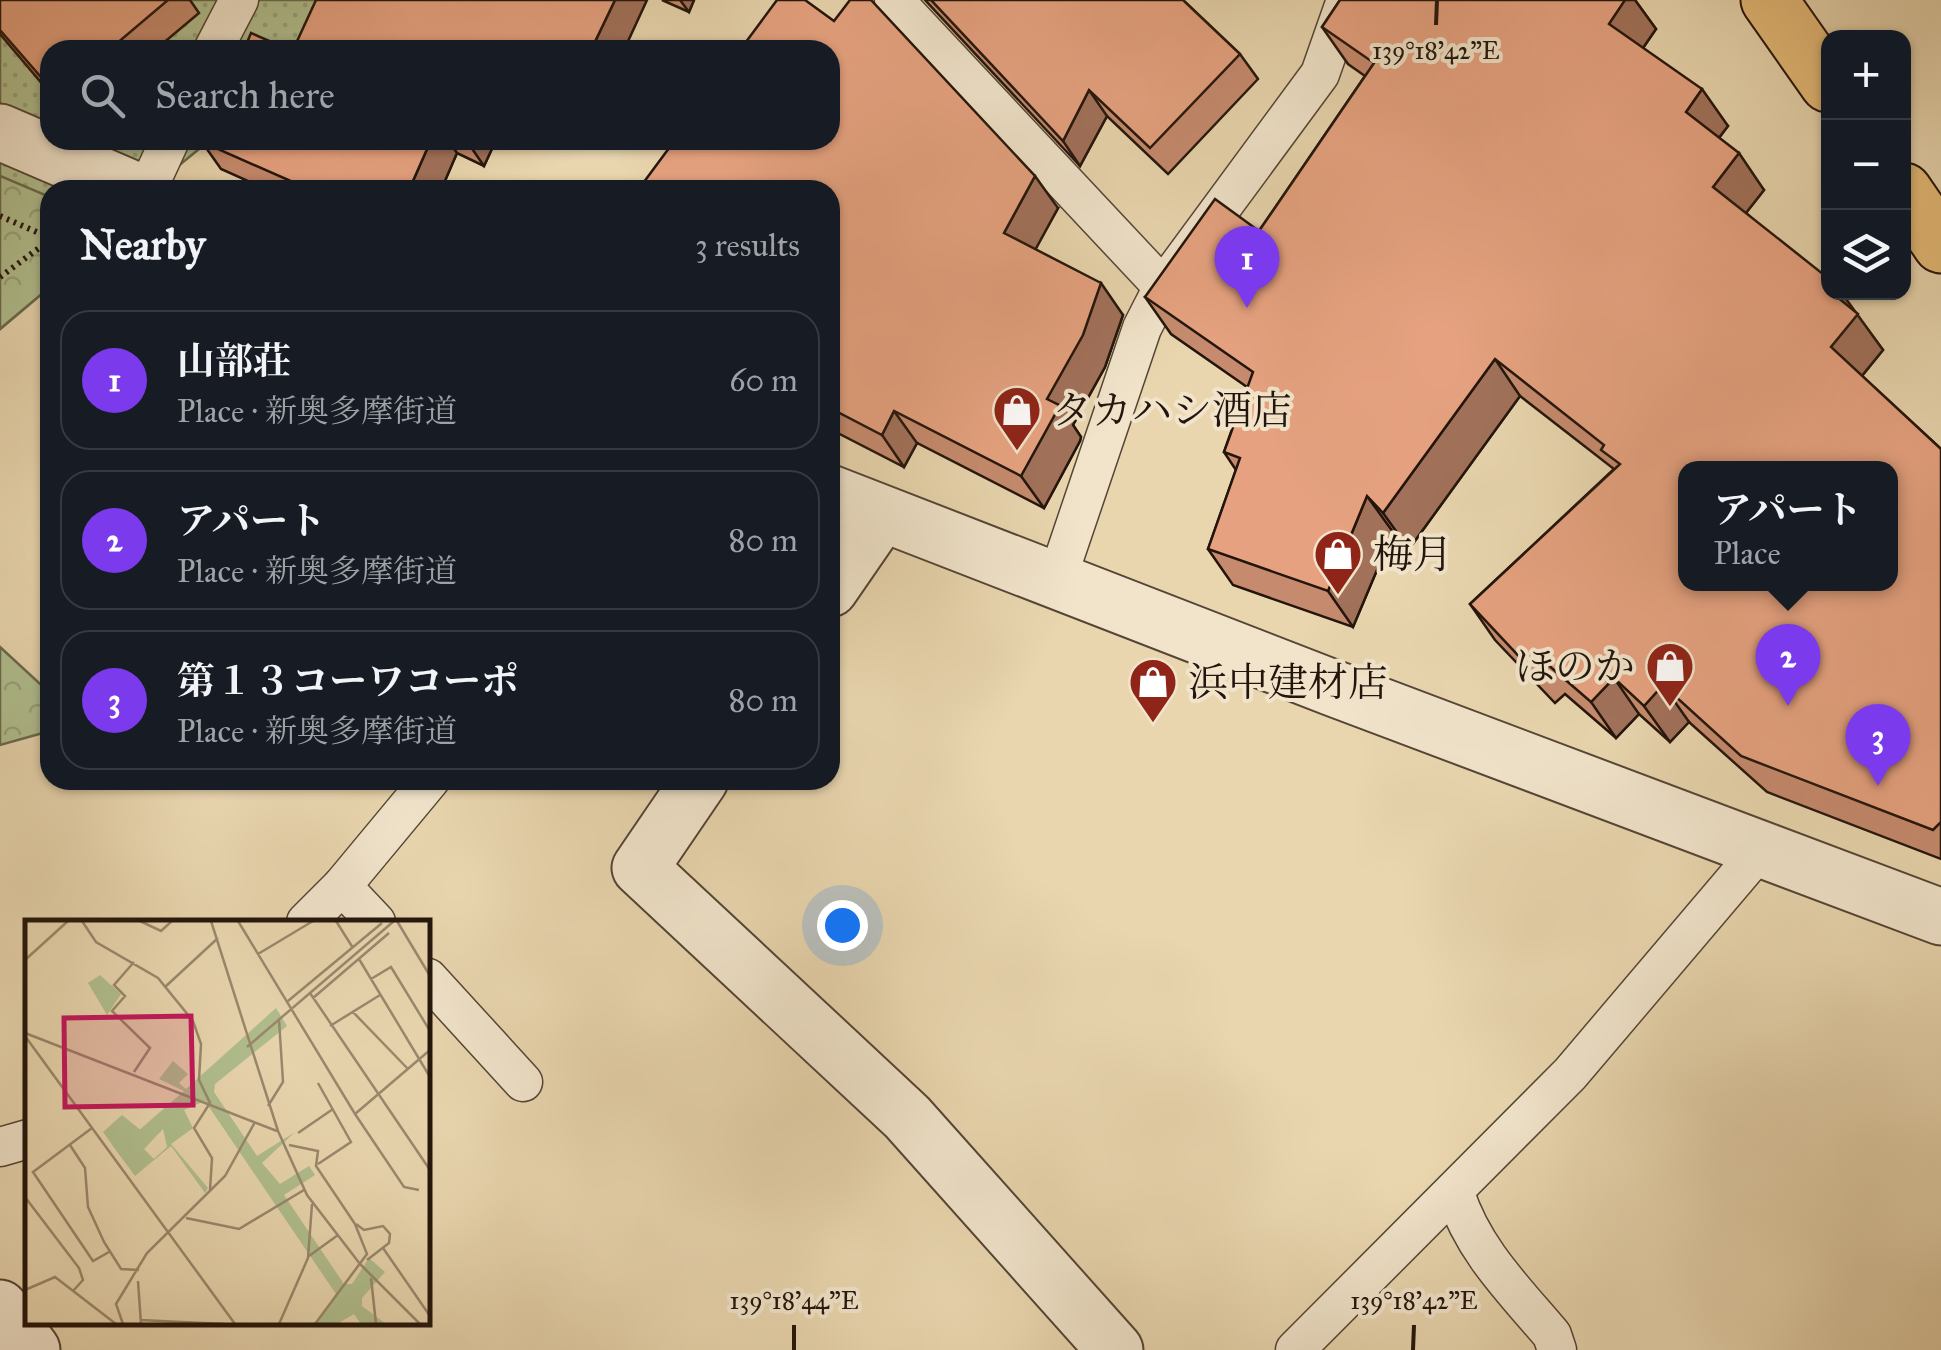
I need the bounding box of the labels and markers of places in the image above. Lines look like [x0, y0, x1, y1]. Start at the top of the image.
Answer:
pin: 1 [1214, 226, 1280, 308]
shop icon: タカハシ酒店 [991, 384, 1043, 452]
place label: タカハシ酒店 [1052, 386, 1292, 435]
shop icon: 梅月 [1312, 528, 1364, 596]
place label: 梅月 [1373, 530, 1453, 579]
pin: 2 [1756, 624, 1820, 706]
shop icon: ほのか [1644, 640, 1696, 708]
place label: ほのか [1515, 642, 1635, 691]
shop icon: 浜中建材店 [1127, 656, 1179, 724]
place label: 浜中建材店 [1188, 658, 1388, 707]
pin: 3 [1846, 704, 1910, 786]

